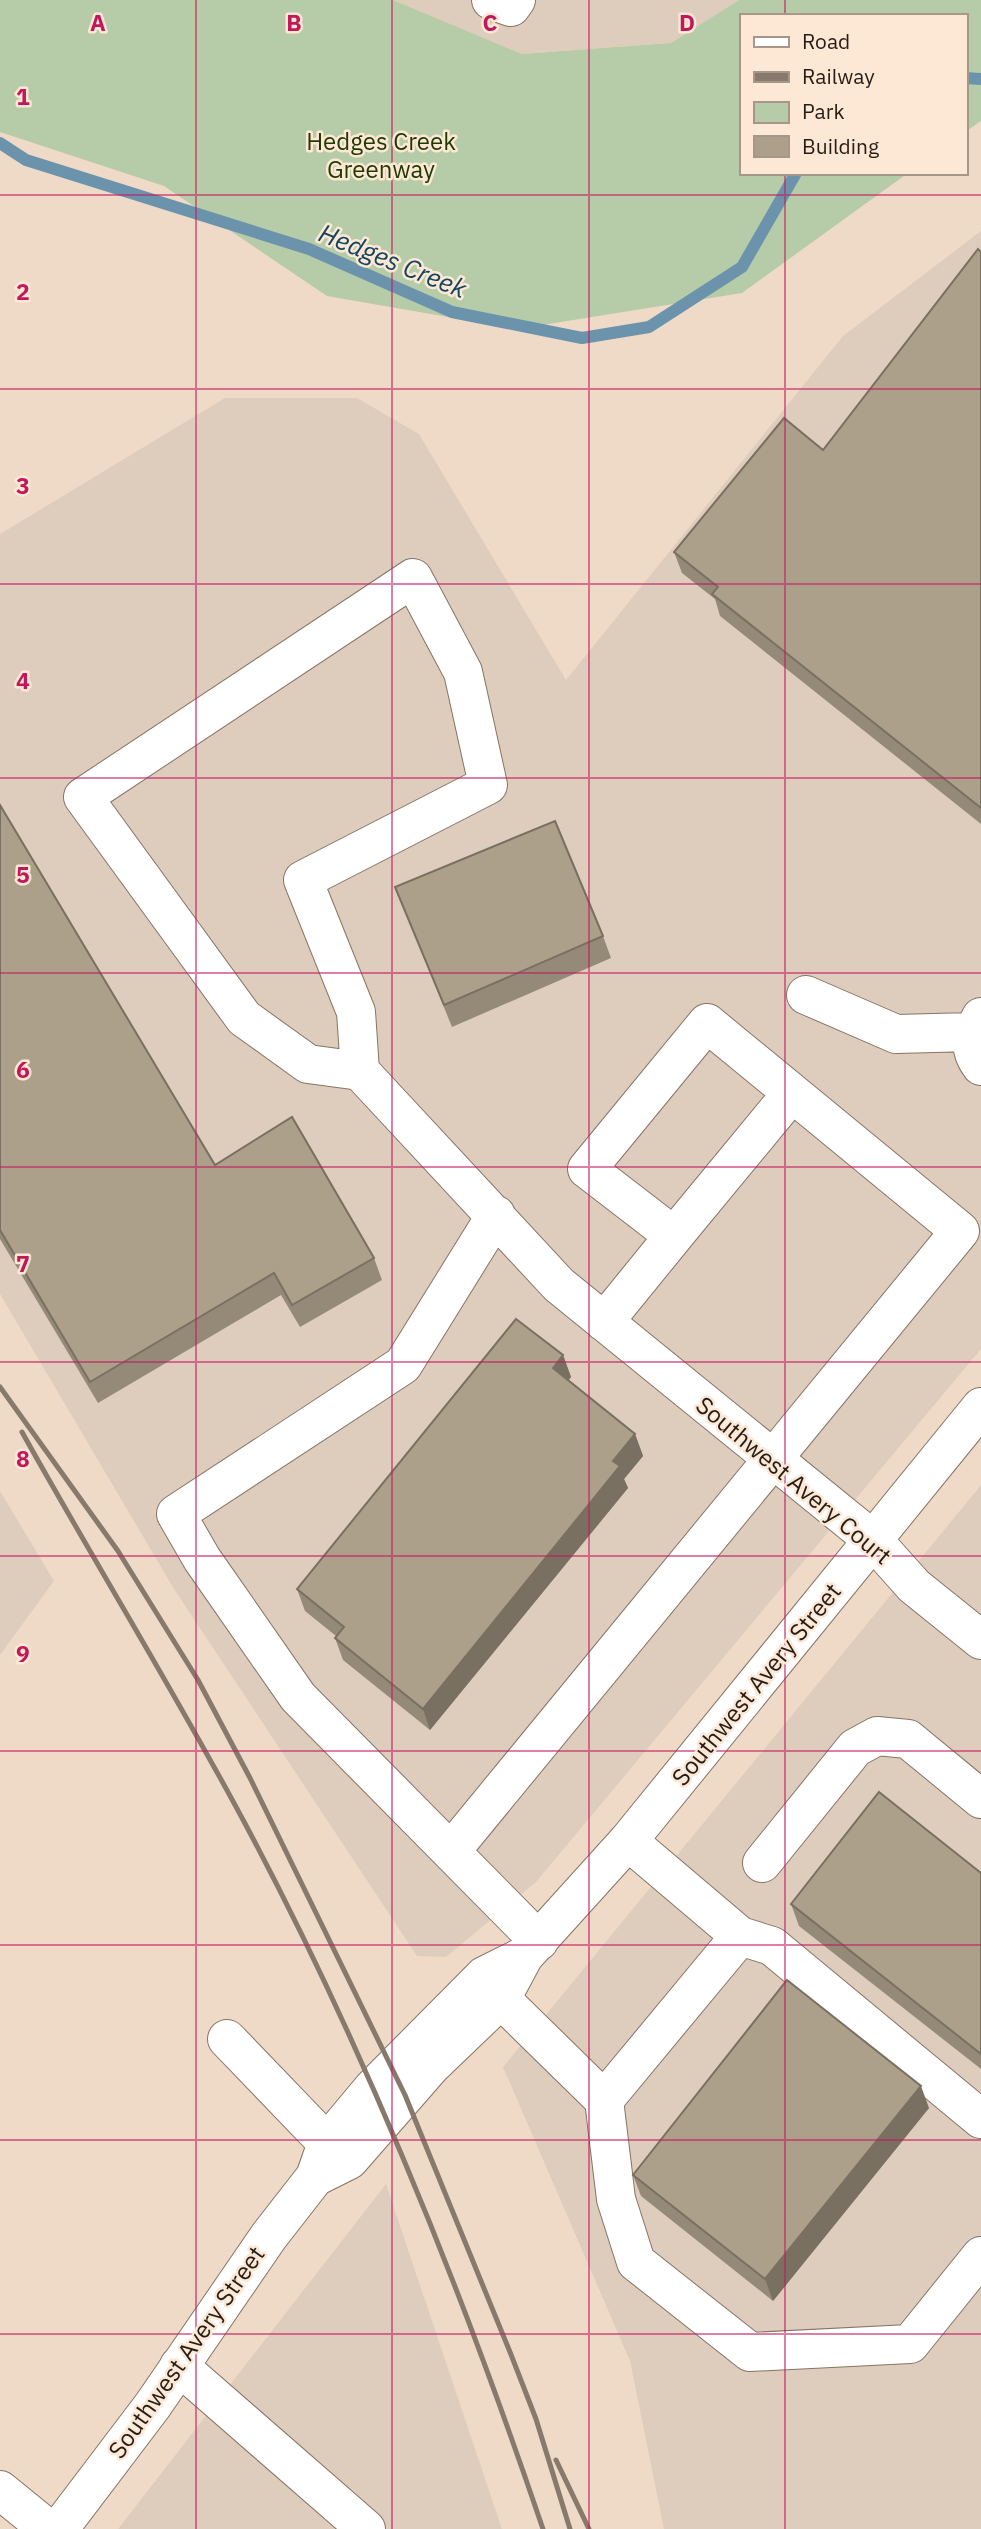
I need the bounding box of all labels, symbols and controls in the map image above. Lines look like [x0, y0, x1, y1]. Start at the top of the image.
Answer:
text: A [90, 7, 106, 37]
text: B [286, 7, 302, 37]
text: C [483, 7, 498, 37]
text: D [679, 7, 695, 37]
legend [740, 14, 967, 175]
text: Road [802, 27, 850, 55]
text: Railway [802, 62, 875, 90]
text: 1 [16, 81, 30, 111]
text: Park [802, 97, 845, 125]
park label: Hedges Creek Greenway [306, 125, 456, 185]
text: Building [802, 132, 879, 160]
water label: Hedges Creek [314, 215, 472, 305]
text: 2 [16, 276, 30, 306]
text: 3 [16, 470, 30, 500]
text: 4 [16, 665, 30, 695]
text: 5 [16, 859, 30, 889]
text: 6 [16, 1054, 30, 1084]
text: 7 [16, 1248, 30, 1278]
street label: Southwest Avery Court [690, 1389, 898, 1571]
text: 8 [16, 1443, 30, 1473]
street label: Southwest Avery Street [664, 1576, 848, 1792]
text: 9 [16, 1638, 30, 1668]
street label: Southwest Avery Street [101, 2240, 271, 2464]

